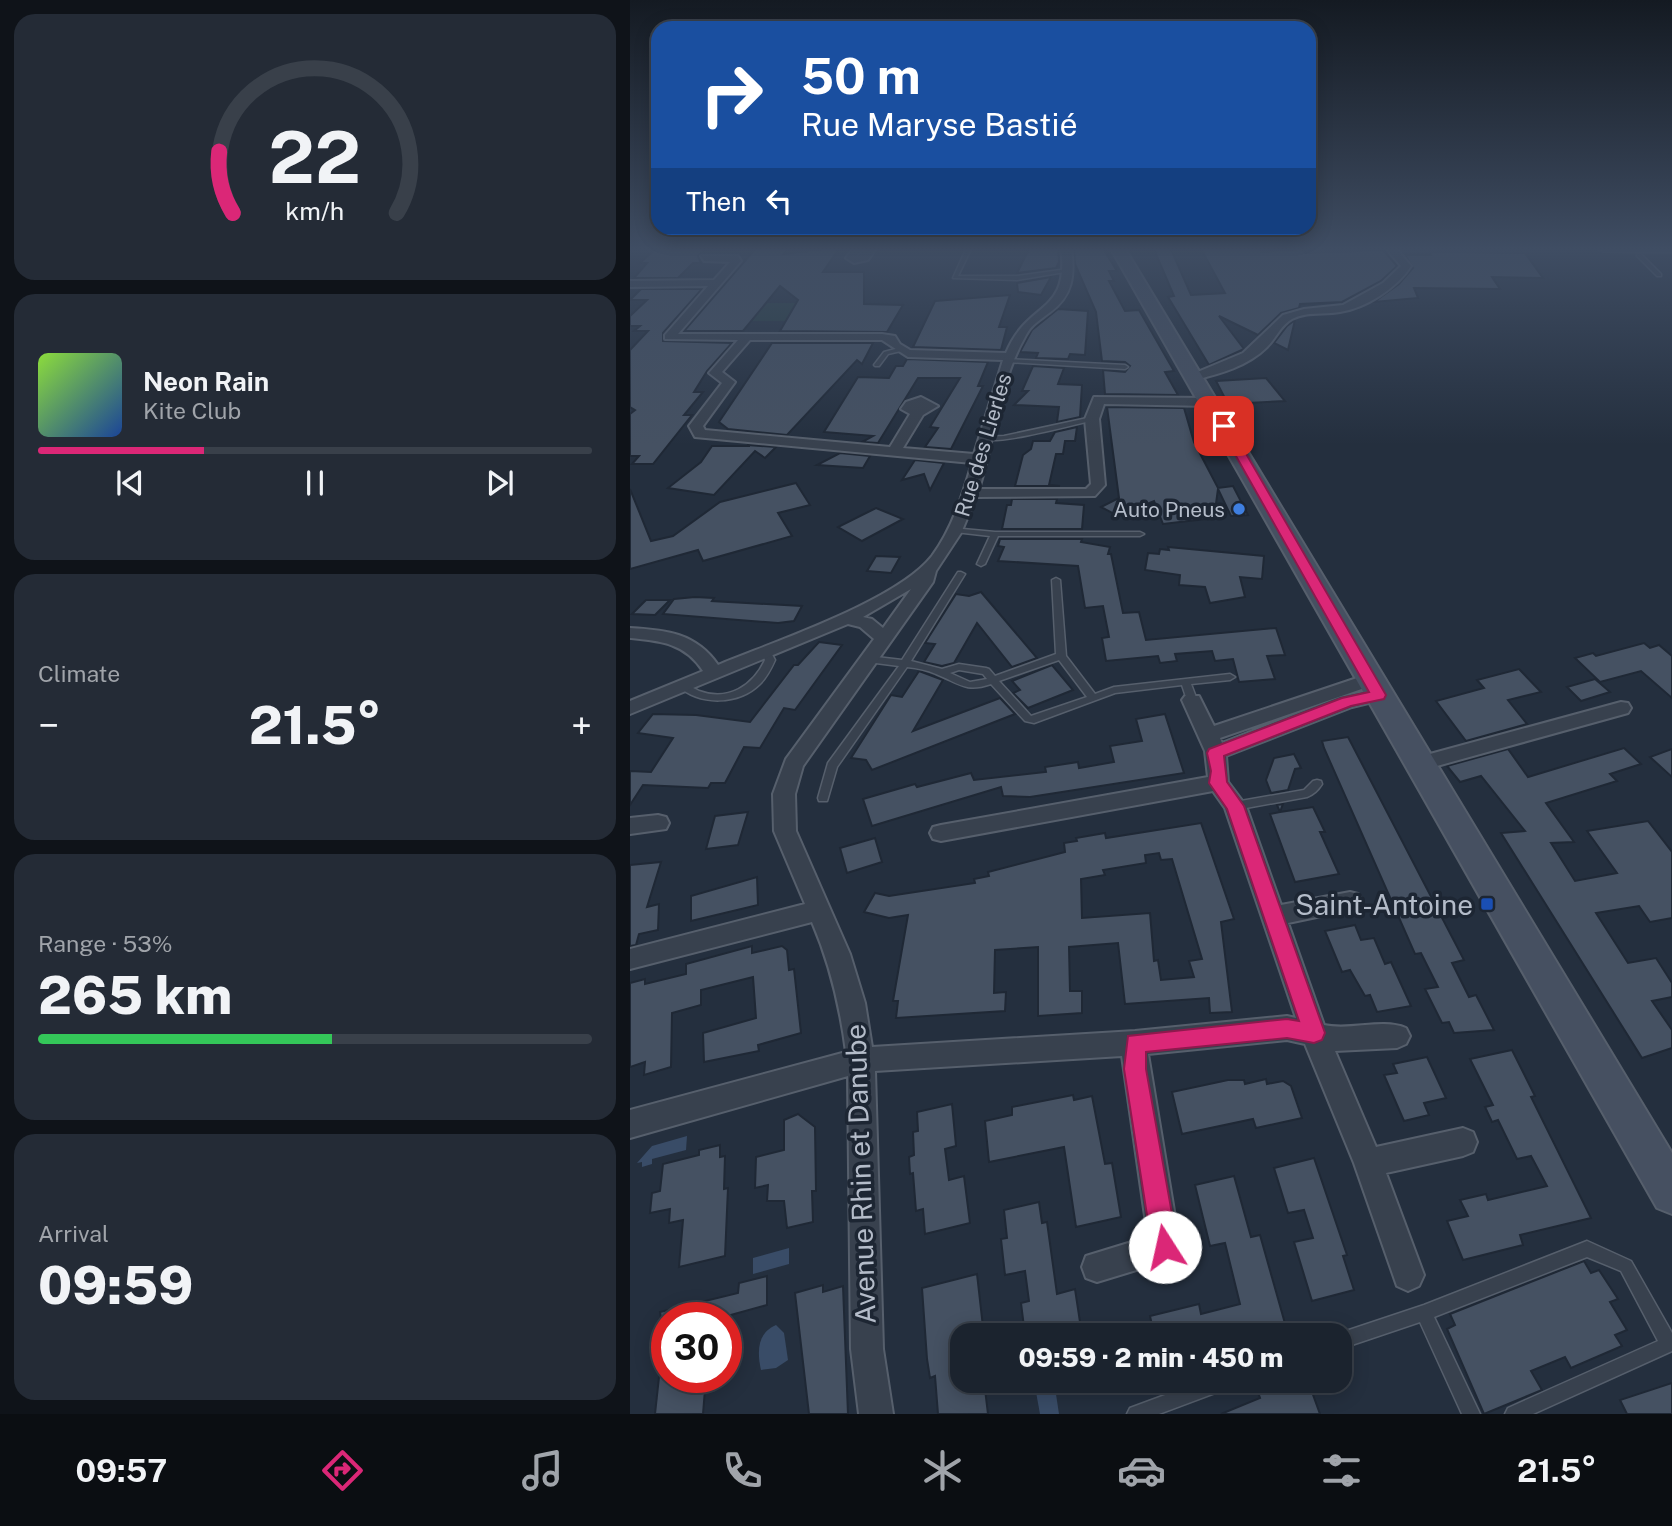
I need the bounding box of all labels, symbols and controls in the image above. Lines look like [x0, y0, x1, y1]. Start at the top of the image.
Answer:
text: 50 m [801, 47, 921, 105]
icon: right [686, 49, 777, 140]
text: Rue Maryse Bastié [801, 106, 1078, 143]
text: 22 [269, 114, 361, 199]
icon: left [760, 182, 798, 220]
text: Then [686, 186, 746, 217]
text: km/h [286, 196, 344, 226]
text: Neon Rain [143, 366, 269, 397]
street label: Rue des Lierles [949, 370, 1017, 520]
pin [1194, 396, 1254, 456]
text: Kite Club [143, 397, 241, 424]
icon: arrive [1205, 407, 1243, 445]
icon: previous [111, 464, 149, 502]
icon: pause [296, 464, 334, 502]
icon: next [481, 464, 519, 502]
place label: Auto Pneus [1113, 497, 1225, 522]
marker: Auto Pneus [1231, 501, 1247, 517]
text: Climate [38, 660, 120, 687]
text: 21.5° [249, 695, 381, 756]
text: − [38, 703, 59, 748]
text: + [571, 703, 592, 748]
place label: Saint-Antoine [1295, 888, 1473, 921]
marker: Saint-Antoine [1479, 896, 1495, 912]
text: Range · 53% [38, 930, 172, 957]
text: 265 km [38, 965, 232, 1026]
street label: Avenue Rhin et Danube [838, 1023, 882, 1325]
position arrow [1128, 1210, 1202, 1284]
text: Arrival [38, 1220, 109, 1247]
text: 09:59 [38, 1255, 193, 1316]
speed limit sign: 30 [651, 1302, 742, 1393]
text: 09:59 · 2 min · 450 m [1019, 1342, 1284, 1373]
icon: directions [318, 1446, 367, 1495]
icon: music [518, 1446, 567, 1495]
icon: phone [718, 1446, 767, 1495]
icon: climate [918, 1446, 967, 1495]
icon: car [1117, 1446, 1166, 1495]
icon: filters [1317, 1446, 1366, 1495]
text: 09:57 [75, 1452, 167, 1489]
text: 21.5° [1517, 1452, 1597, 1489]

